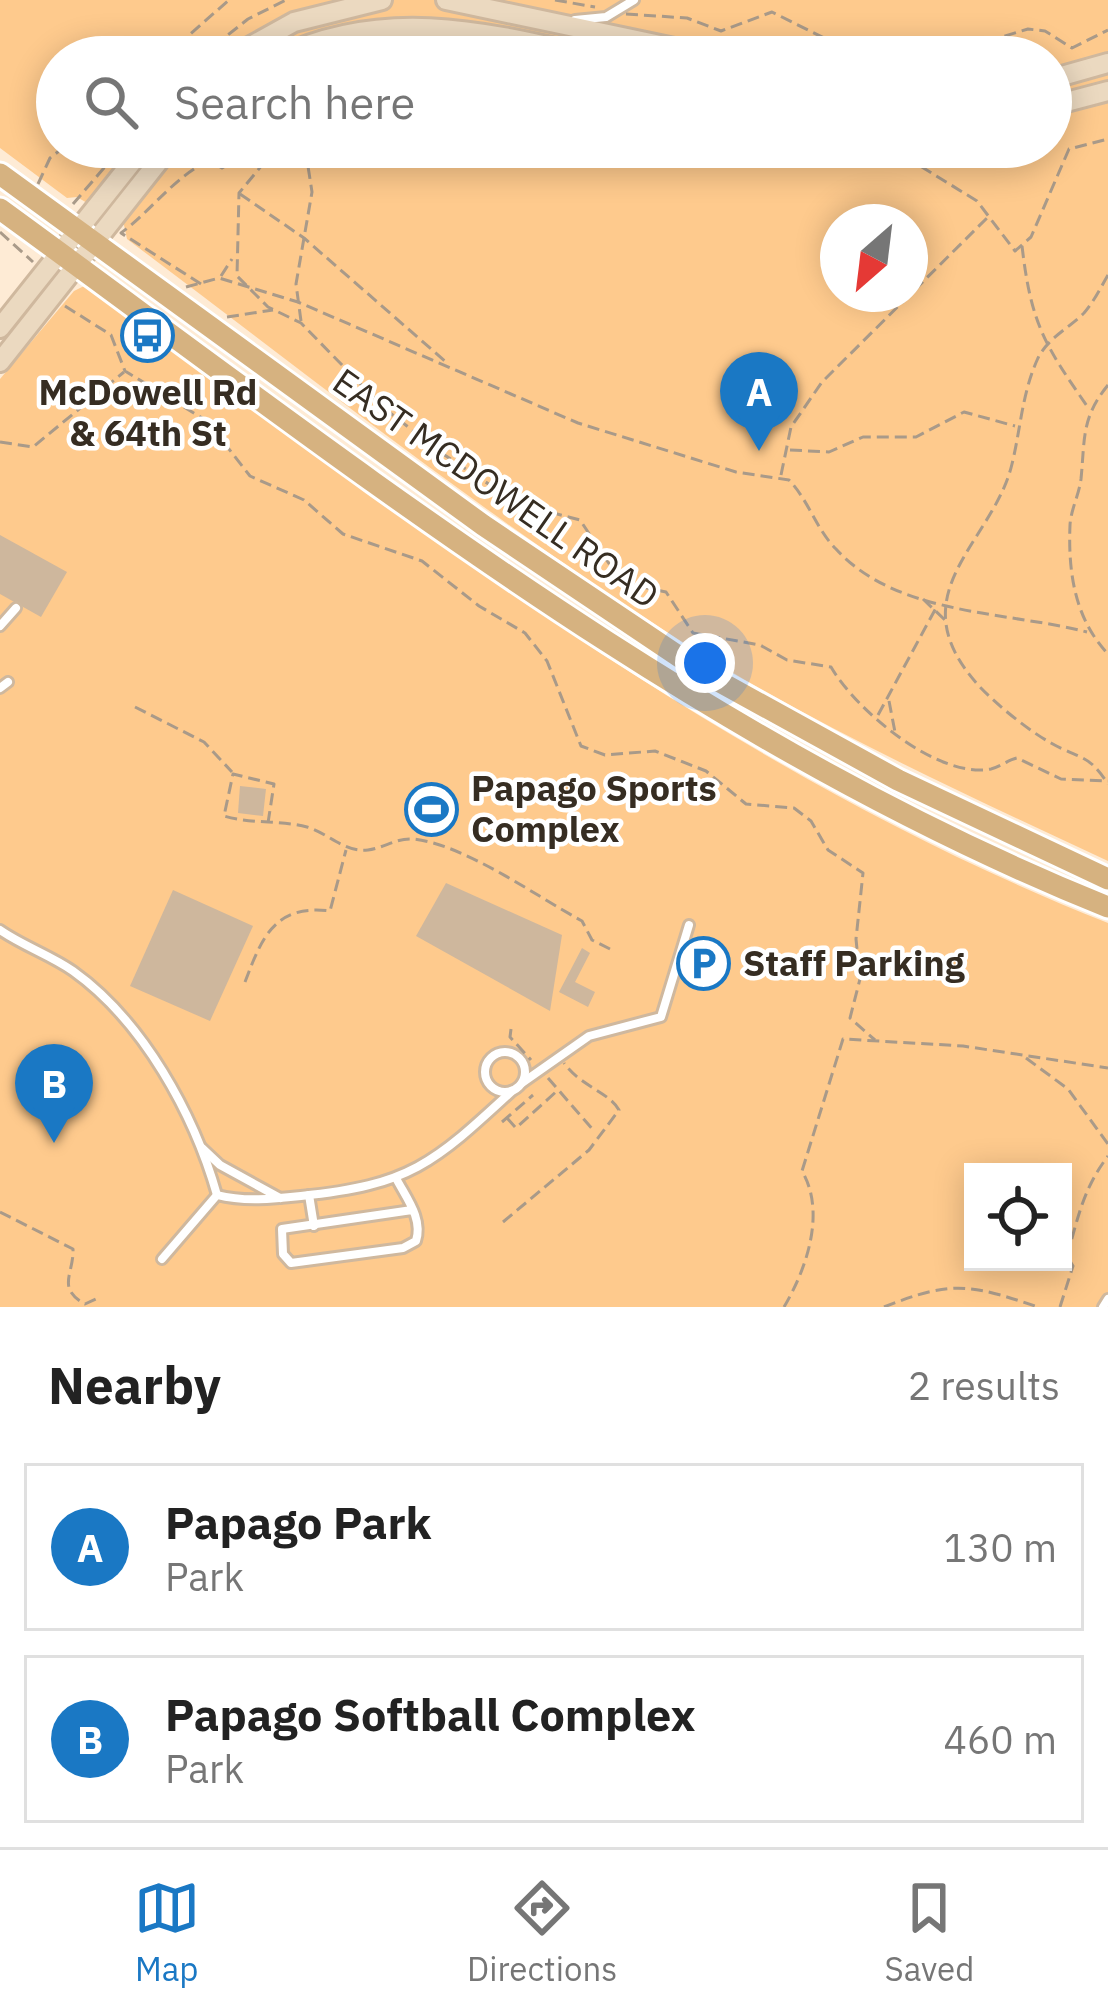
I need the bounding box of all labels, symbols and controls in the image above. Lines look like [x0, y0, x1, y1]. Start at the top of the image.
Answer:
search box [36, 36, 1072, 168]
icon: search [78, 69, 144, 135]
text: Search here [174, 73, 415, 131]
north arrow [820, 204, 928, 312]
bus stop icon: McDowell Rd & 64th St [120, 308, 176, 364]
pin: A [720, 352, 798, 451]
street label: EAST MCDOWELL ROAD [324, 357, 668, 618]
place label: McDowell Rd & 64th St [39, 368, 257, 456]
your location [675, 633, 735, 693]
place label: Papago Sports Complex [471, 764, 717, 852]
sports icon: Papago Sports Complex [404, 781, 460, 837]
parking icon: Staff Parking [676, 935, 732, 991]
place label: Staff Parking [743, 939, 965, 986]
pin: B [15, 1044, 93, 1143]
map controls [964, 1163, 1072, 1271]
button: locate [964, 1163, 1072, 1271]
text: Nearby [48, 1352, 221, 1418]
text: 2 results [908, 1360, 1060, 1411]
text: Papago Park [165, 1493, 432, 1551]
text: A [77, 1522, 103, 1573]
text: 130 m [944, 1522, 1057, 1573]
text: Park [165, 1551, 244, 1602]
text: Papago Softball Complex [165, 1685, 696, 1743]
text: B [77, 1714, 103, 1765]
text: 460 m [944, 1714, 1057, 1765]
text: Park [165, 1743, 244, 1794]
tab: Map [134, 1875, 200, 1990]
tab: Directions [467, 1875, 617, 1990]
tab: Saved [885, 1875, 974, 1990]

